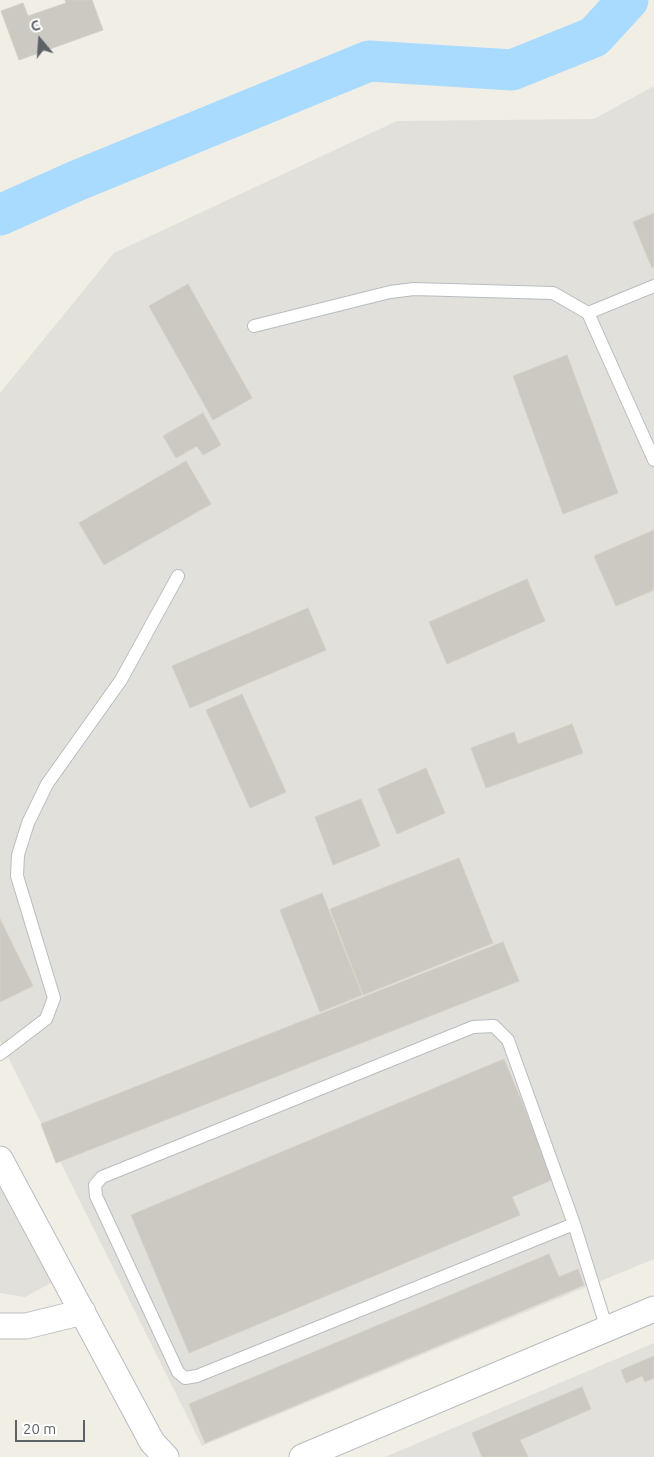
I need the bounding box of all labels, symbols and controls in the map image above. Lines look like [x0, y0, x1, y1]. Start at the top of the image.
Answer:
north arrow [15, 15, 65, 65]
text: С [29, 17, 42, 35]
scale bar [18, 1410, 88, 1442]
text: 20 m [23, 1420, 56, 1437]

